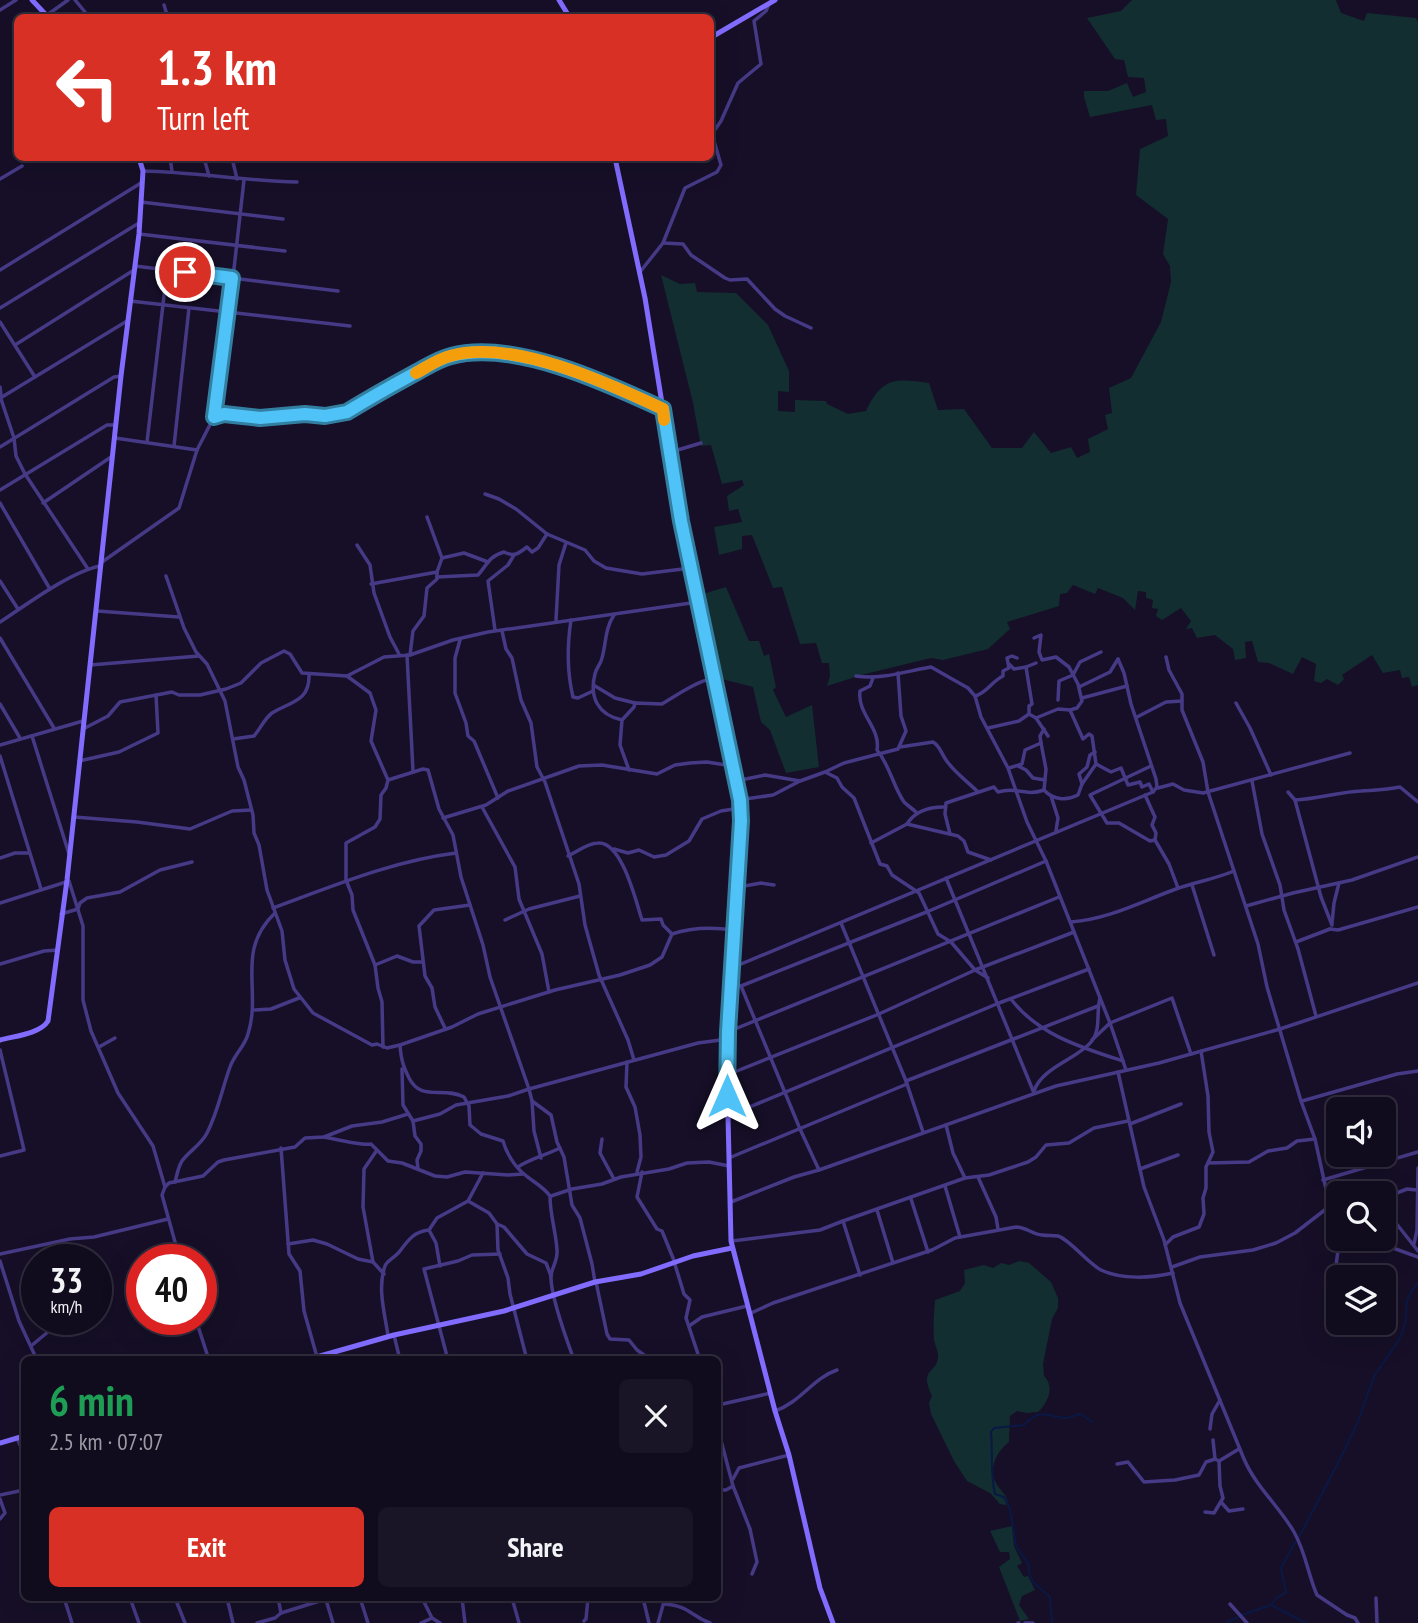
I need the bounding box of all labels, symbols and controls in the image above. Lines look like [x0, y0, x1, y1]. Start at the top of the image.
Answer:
text: 1.3 km [157, 35, 277, 99]
icon: left [42, 42, 133, 133]
text: Turn left [157, 97, 249, 139]
pin [155, 242, 215, 302]
icon: arrive [166, 253, 204, 291]
position arrow [690, 1059, 764, 1133]
map controls [1326, 1097, 1396, 1335]
button: sound [1326, 1097, 1396, 1167]
button: search [1326, 1181, 1396, 1251]
speed limit sign: 40 [126, 1244, 217, 1335]
text: 33 [50, 1257, 83, 1303]
button: layers [1326, 1265, 1396, 1335]
text: km/h [51, 1295, 82, 1318]
text: 6 min [49, 1373, 134, 1428]
button: close [619, 1379, 693, 1453]
text: 2.5 km · 07:07 [49, 1427, 163, 1456]
button: Exit [49, 1507, 364, 1587]
button: Share [378, 1507, 693, 1587]

